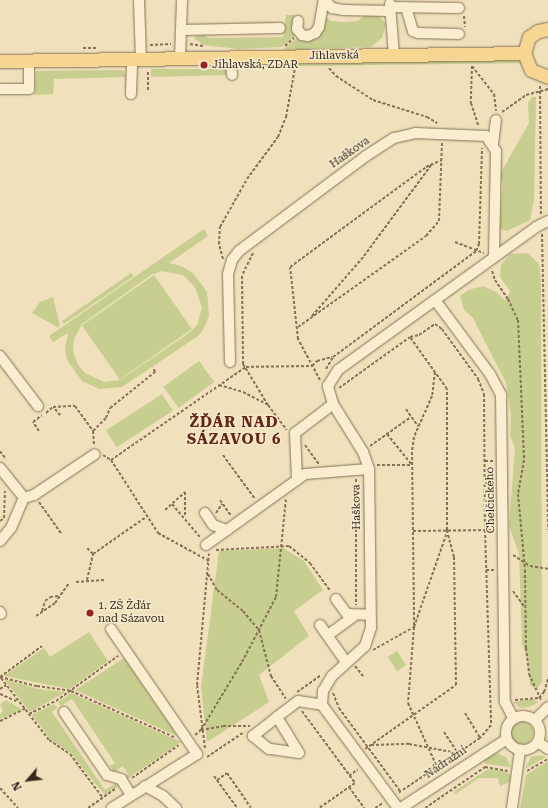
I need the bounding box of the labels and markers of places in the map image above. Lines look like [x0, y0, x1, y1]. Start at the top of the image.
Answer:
place label: Jihlavská, ZDAR [212, 58, 298, 72]
marker: Jihlavská, ZDAR [199, 60, 209, 70]
place label: 1. ZŠ Žďár nad Sázavou [98, 600, 164, 626]
marker: 1. ZŠ Žďár nad Sázavou [85, 608, 95, 618]

